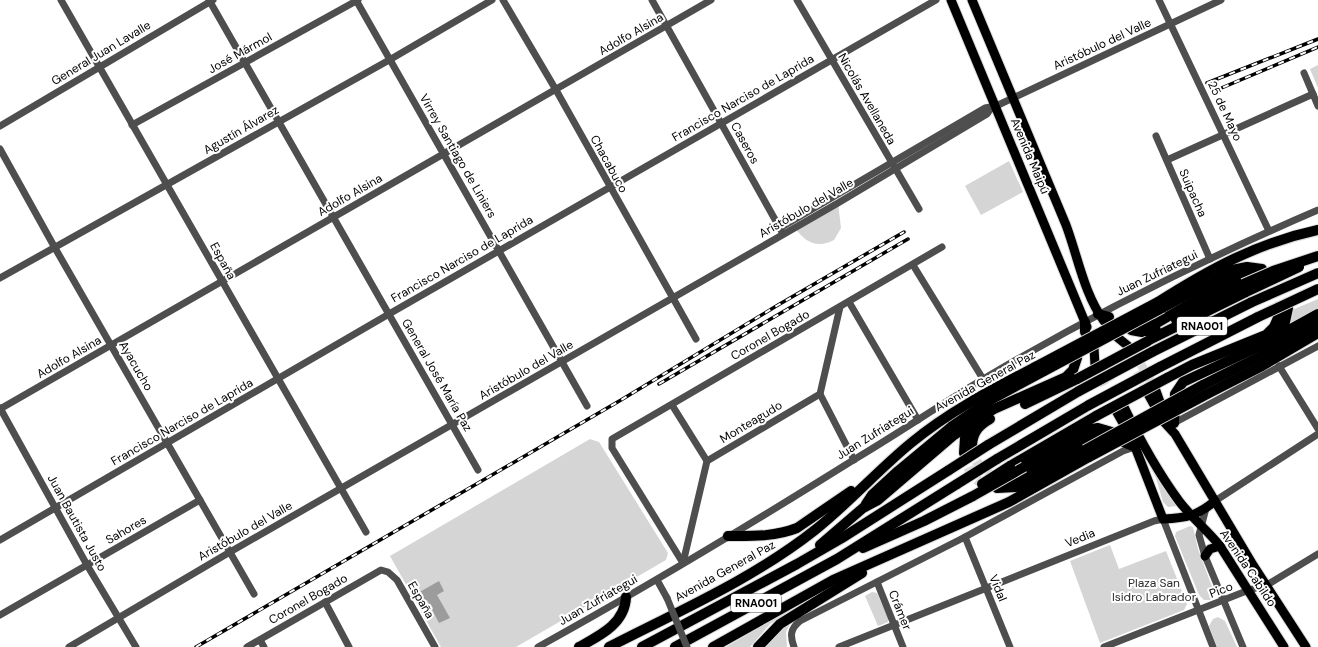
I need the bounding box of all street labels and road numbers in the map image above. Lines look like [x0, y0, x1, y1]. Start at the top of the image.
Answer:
street label: Adolfo Alsina [596, 9, 666, 59]
street label: Aristóbulo del Valle [1050, 14, 1154, 74]
street label: General Juan Lavalle [48, 17, 154, 89]
street label: José Mármol [205, 29, 275, 77]
street label: Nicolás Avellaneda [834, 50, 900, 148]
street label: Francisco Narciso de Laprida [669, 51, 817, 145]
street label: 25 de Mayo [1204, 78, 1246, 144]
street label: Virrey Santiago de Liniers [416, 91, 500, 221]
street label: Agustín Álvarez [200, 102, 282, 158]
street label: Avenida Maipú [1007, 116, 1053, 197]
street label: Caseros [727, 119, 763, 167]
street label: Chacabuco [587, 132, 631, 196]
street label: Suipacha [1175, 166, 1211, 220]
street label: Adolfo Alsina [315, 170, 385, 220]
street label: Aristóbulo del Valle [756, 174, 856, 242]
street label: Francisco Narciso de Laprida [388, 212, 536, 306]
street label: España [206, 240, 240, 282]
street label: Juan Zufriategui [1114, 246, 1200, 300]
street label: Coronel Bogado [728, 306, 812, 364]
street label: General José María Paz [398, 316, 476, 434]
road number: RNA001 [1177, 317, 1227, 335]
street label: Adolfo Alsina [34, 332, 104, 382]
street label: Aristóbulo del Valle [476, 336, 576, 404]
street label: Ayacucho [115, 338, 157, 394]
street label: Avenida General Paz [932, 347, 1038, 415]
street label: Francisco Narciso de Laprida [108, 375, 256, 469]
street label: Monteagudo [717, 397, 785, 447]
street label: Juan Zufriategui [833, 403, 917, 463]
street label: Juan Bautista Justo [44, 472, 110, 574]
street label: Aristóbulo del Valle [195, 497, 295, 565]
street label: Sahores [103, 512, 149, 548]
street label: Vedia [1063, 525, 1097, 551]
street label: Avenida Cabildo [1216, 526, 1280, 610]
street label: Avenida General Paz [672, 537, 778, 605]
street label: Coronel Bogado [266, 570, 350, 628]
street label: Juan Zufriategui [556, 571, 640, 629]
street label: Vidal [985, 572, 1011, 604]
street label: Pico [1207, 578, 1235, 602]
street label: España [404, 579, 438, 621]
street label: Crámer [885, 588, 915, 633]
road number: RNA001 [731, 594, 781, 612]

